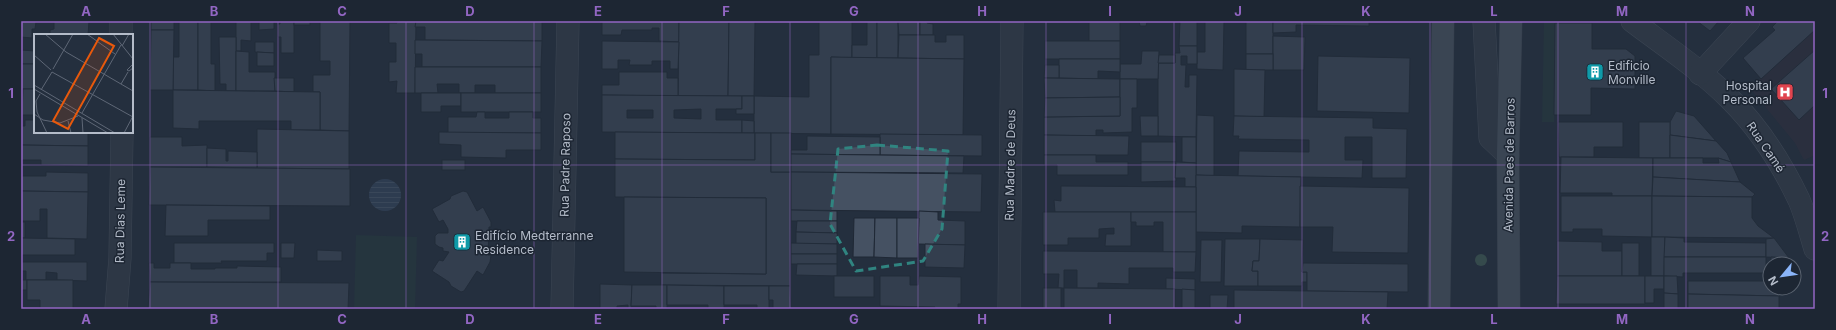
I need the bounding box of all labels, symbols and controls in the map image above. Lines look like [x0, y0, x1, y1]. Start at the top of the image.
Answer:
text: A [81, 3, 91, 19]
text: B [210, 3, 219, 19]
text: C [337, 3, 347, 19]
text: D [465, 3, 475, 19]
text: E [594, 3, 602, 19]
text: F [722, 3, 730, 19]
text: G [849, 3, 859, 19]
text: H [977, 3, 987, 19]
text: I [1108, 3, 1112, 19]
text: J [1234, 3, 1242, 19]
text: K [1361, 3, 1371, 19]
text: L [1490, 3, 1498, 19]
text: M [1616, 3, 1628, 19]
text: N [1745, 3, 1755, 19]
inset map [34, 34, 133, 133]
place label: Edificio Monville [1608, 58, 1655, 87]
building icon: Edificio Monville [1585, 62, 1605, 82]
place label: Hospital Personal [1723, 78, 1772, 107]
hospital icon: Hospital Personal [1775, 82, 1795, 102]
text: 1 [8, 85, 14, 101]
text: 1 [1822, 85, 1828, 101]
street label: Avenida Paes de Barros [1500, 98, 1518, 232]
street label: Rua Madre de Deus [1002, 109, 1018, 221]
street label: Rua Padre Raposo [557, 113, 573, 217]
street label: Rua Camé [1744, 119, 1788, 175]
street label: Rua Dias Leme [112, 179, 128, 263]
text: 2 [7, 228, 15, 244]
place label: Edifício Medterranne Residence [475, 228, 593, 257]
text: 2 [1821, 228, 1829, 244]
building icon: Edifício Medterranne Residence [452, 232, 472, 252]
north arrow [1762, 256, 1802, 296]
text: N [1765, 274, 1781, 288]
text: A [81, 311, 91, 327]
text: B [210, 311, 219, 327]
text: C [337, 311, 347, 327]
text: D [465, 311, 475, 327]
text: E [594, 311, 602, 327]
text: F [722, 311, 730, 327]
text: G [849, 311, 859, 327]
text: H [977, 311, 987, 327]
text: I [1108, 311, 1112, 327]
text: J [1234, 311, 1242, 327]
text: K [1361, 311, 1371, 327]
text: L [1490, 311, 1498, 327]
text: M [1616, 311, 1628, 327]
text: N [1745, 311, 1755, 327]

